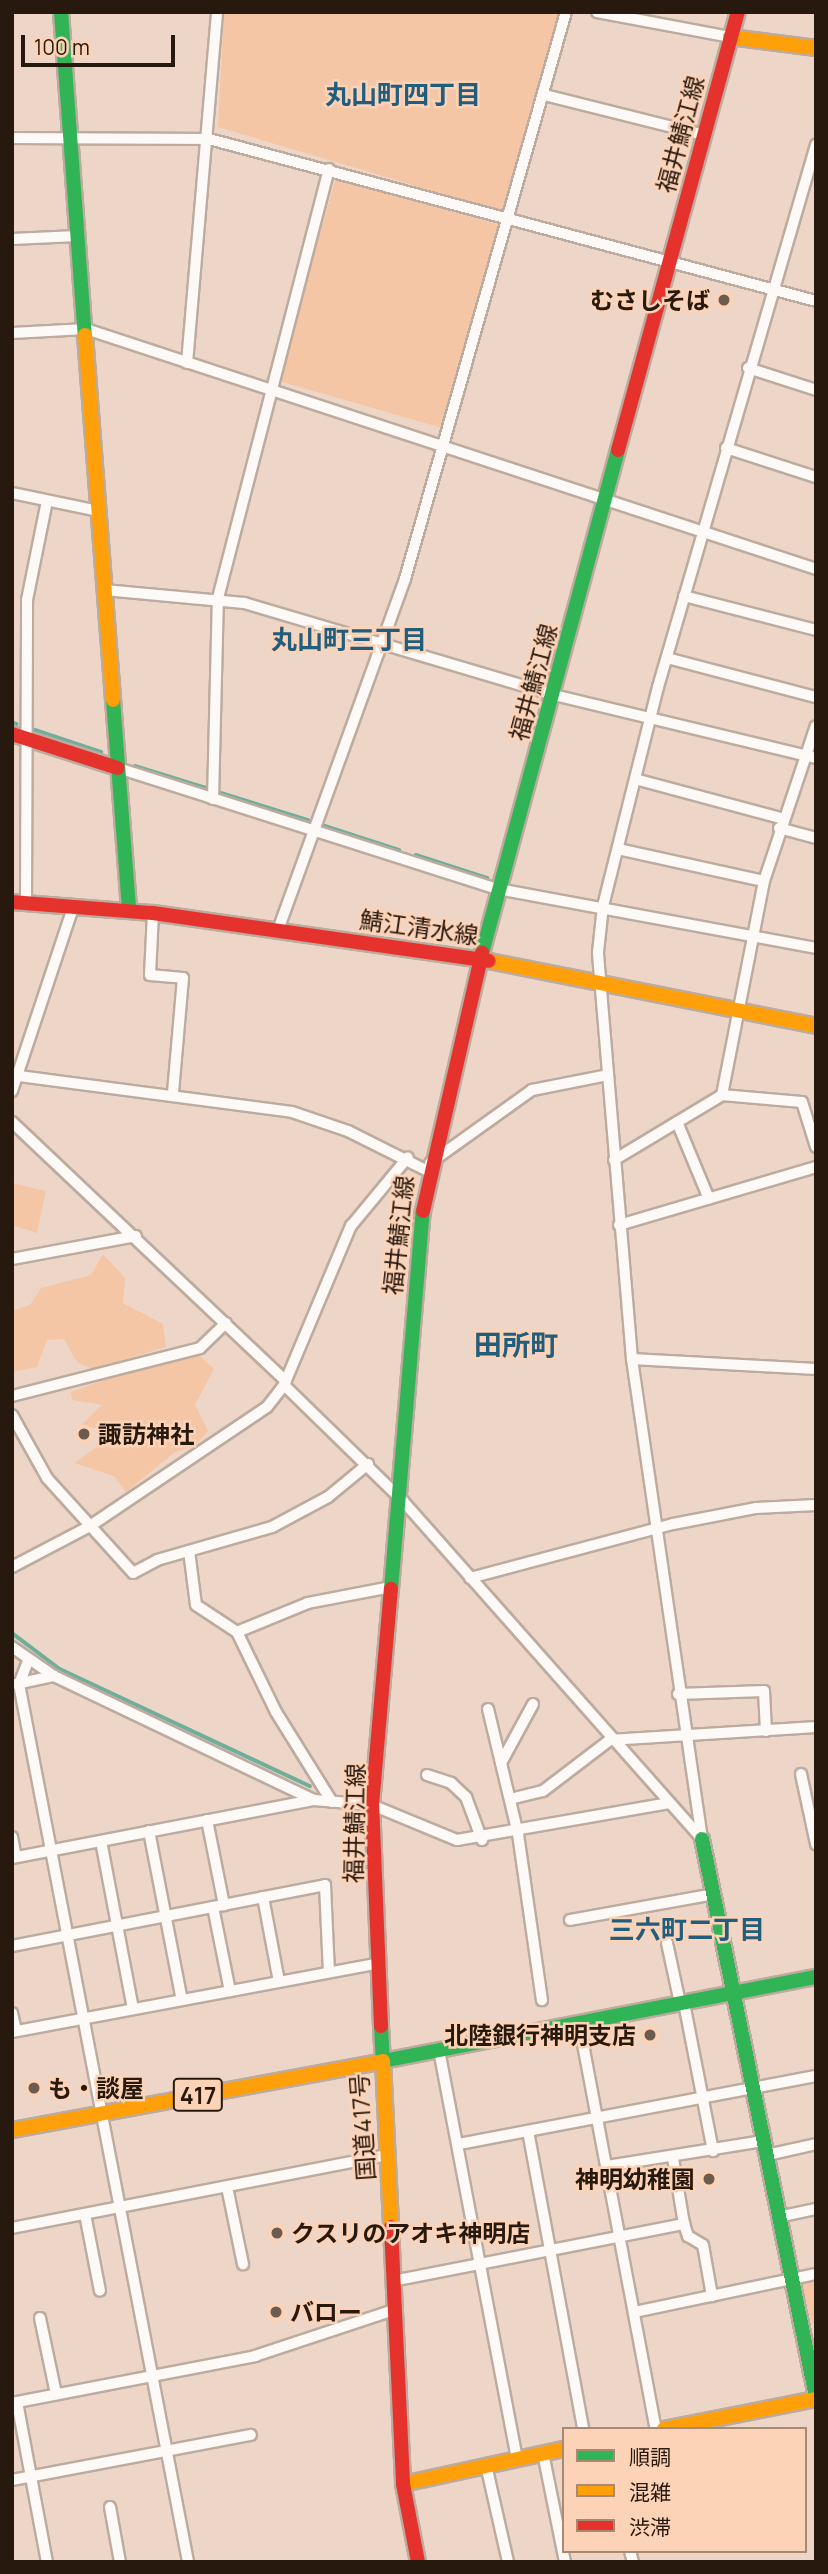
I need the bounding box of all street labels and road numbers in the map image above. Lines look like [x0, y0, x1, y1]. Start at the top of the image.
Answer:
street label: 福井鯖江線 [651, 72, 709, 196]
street label: 福井鯖江線 [504, 620, 562, 744]
street label: 鯖江清水線 [358, 904, 480, 950]
street label: 福井鯖江線 [377, 1174, 419, 1296]
street label: 福井鯖江線 [339, 1763, 369, 1883]
street label: 国道417号 [344, 2072, 380, 2182]
road number: 417 [172, 2076, 224, 2114]

